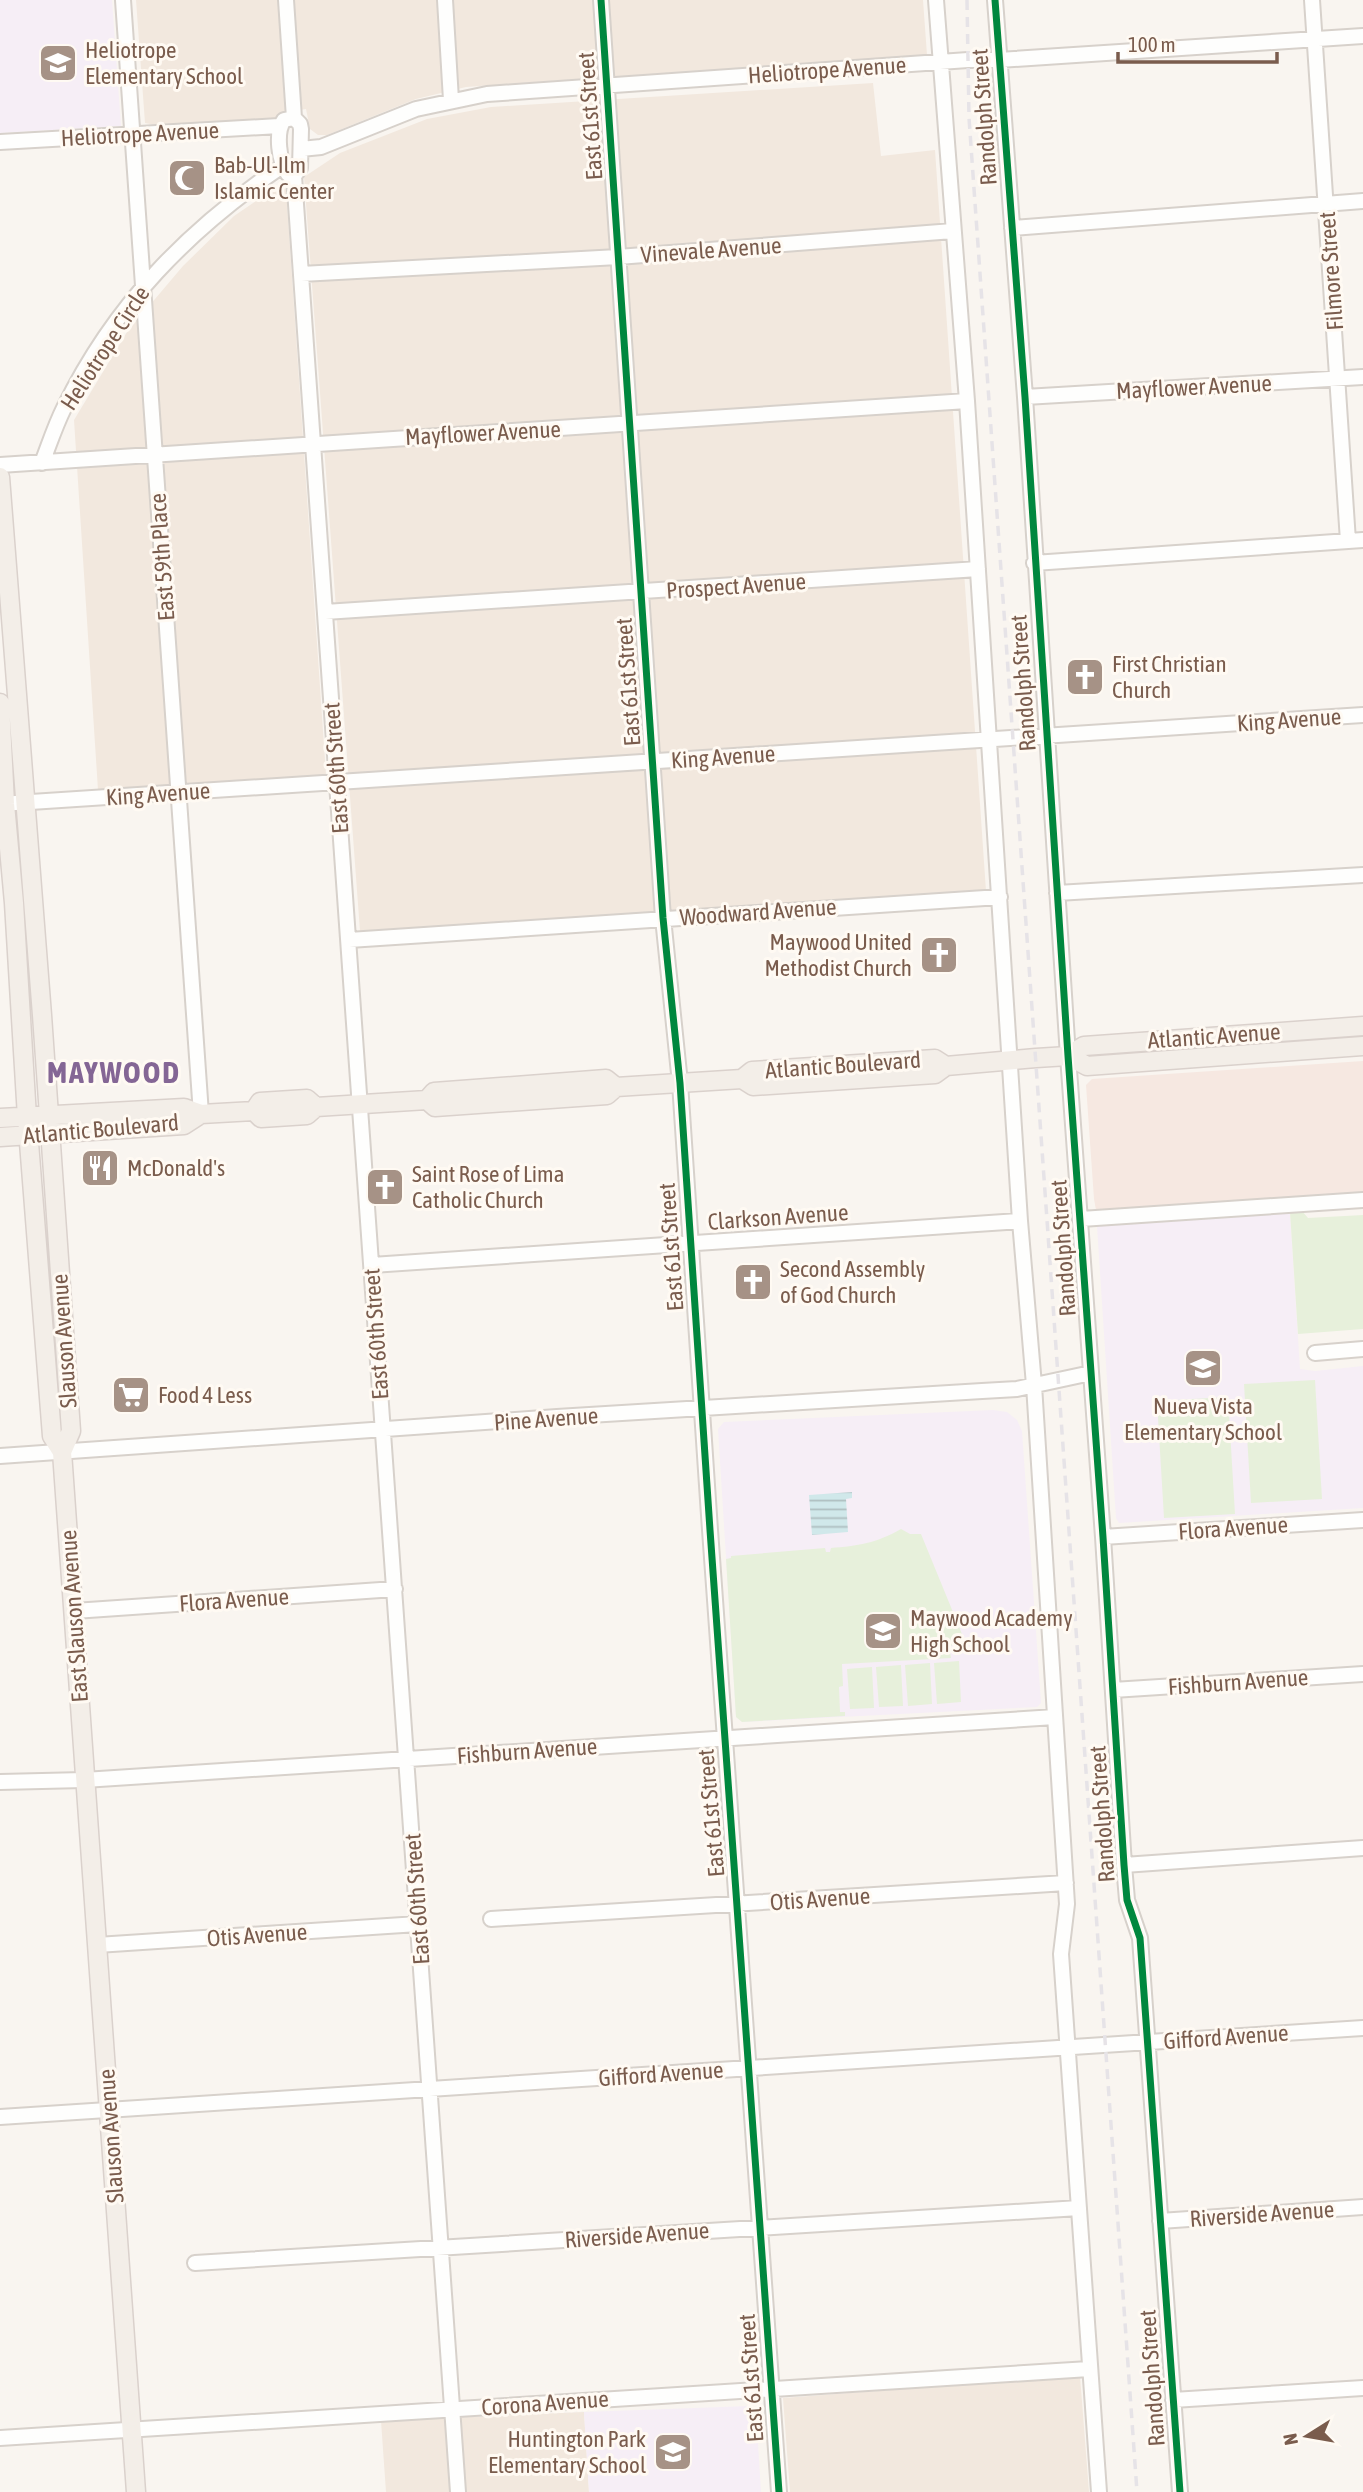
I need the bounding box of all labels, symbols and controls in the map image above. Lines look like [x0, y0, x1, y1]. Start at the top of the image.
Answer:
scale bar [1118, 21, 1277, 65]
text: 100 m [1128, 32, 1176, 56]
place label: Heliotrope Elementary School [85, 37, 243, 89]
school or university icon: Heliotrope Elementary School [37, 42, 79, 84]
street label: Randolph Street [966, 48, 1002, 186]
street label: East 61st Street [573, 51, 607, 181]
street label: Heliotrope Avenue [747, 52, 907, 88]
street label: Heliotrope Avenue [60, 117, 220, 151]
place label: Bab-Ul-Ilm Islamic Center [214, 152, 335, 204]
mosque icon: Bab-Ul-Ilm Islamic Center [166, 157, 208, 199]
street label: Filmore Street [1314, 211, 1348, 331]
street label: Vinevale Avenue [640, 232, 782, 268]
street label: Heliotrope Circle [55, 281, 155, 415]
street label: Mayflower Avenue [1115, 370, 1273, 404]
street label: Mayflower Avenue [404, 416, 562, 450]
street label: East 59th Place [145, 492, 179, 622]
street label: Prospect Avenue [665, 568, 807, 604]
street label: Randolph Street [1005, 614, 1041, 752]
street label: East 61st Street [611, 617, 645, 747]
place label: First Christian Church [1112, 651, 1227, 703]
church icon: First Christian Church [1064, 656, 1106, 698]
street label: East 60th Street [318, 702, 354, 834]
street label: King Avenue [1236, 703, 1342, 737]
street label: King Avenue [670, 740, 776, 774]
street label: King Avenue [105, 777, 211, 811]
street label: Woodward Avenue [679, 894, 837, 930]
place label: Maywood United Methodist Church [764, 929, 912, 981]
church icon: Maywood United Methodist Church [918, 934, 960, 976]
street label: Atlantic Avenue [1147, 1018, 1281, 1054]
street label: Atlantic Boulevard [764, 1047, 922, 1083]
district label: MAYWOOD [47, 1055, 181, 1089]
street label: Atlantic Boulevard [22, 1109, 180, 1149]
restaurant icon: McDonald's [79, 1147, 121, 1189]
place label: McDonald's [127, 1155, 225, 1181]
place label: Saint Rose of Lima Catholic Church [412, 1161, 564, 1213]
church icon: Saint Rose of Lima Catholic Church [364, 1166, 406, 1208]
street label: Randolph Street [1045, 1179, 1081, 1317]
street label: East 61st Street [654, 1182, 688, 1312]
street label: Clarkson Avenue [707, 1199, 849, 1235]
place label: Second Assembly of God Church [780, 1256, 925, 1308]
church icon: Second Assembly of God Church [732, 1261, 774, 1303]
street label: East 60th Street [358, 1268, 394, 1400]
street label: Slauson Avenue [46, 1273, 82, 1409]
school or university icon: Nueva Vista Elementary School [1182, 1347, 1224, 1389]
supermarket icon: Food 4 Less [110, 1374, 152, 1416]
place label: Food 4 Less [158, 1382, 252, 1408]
place label: Nueva Vista Elementary School [1124, 1393, 1282, 1445]
street label: Pine Avenue [493, 1402, 599, 1436]
street label: Flora Avenue [1177, 1511, 1289, 1545]
street label: East Slauson Avenue [55, 1529, 93, 1703]
street label: Flora Avenue [178, 1583, 290, 1617]
place label: Maywood Academy High School [910, 1605, 1073, 1657]
school or university icon: Maywood Academy High School [862, 1610, 904, 1652]
street label: Fishburn Avenue [1167, 1664, 1309, 1700]
street label: Fishburn Avenue [456, 1733, 598, 1769]
street label: Randolph Street [1084, 1745, 1120, 1883]
street label: East 61st Street [692, 1748, 730, 1878]
street label: East 60th Street [399, 1833, 435, 1965]
street label: Otis Avenue [769, 1883, 871, 1915]
street label: Otis Avenue [206, 1919, 308, 1951]
street label: Gifford Avenue [1163, 2020, 1289, 2054]
street label: Gifford Avenue [598, 2057, 724, 2091]
street label: Slauson Avenue [93, 2068, 129, 2204]
street label: Riverside Avenue [1189, 2196, 1335, 2232]
street label: Riverside Avenue [564, 2217, 710, 2253]
street label: Randolph Street [1134, 2309, 1170, 2447]
street label: East 61st Street [734, 2313, 768, 2443]
street label: Corona Avenue [481, 2386, 609, 2420]
north arrow [1272, 2401, 1342, 2471]
place label: Huntington Park Elementary School [488, 2426, 646, 2478]
school or university icon: Huntington Park Elementary School [652, 2431, 694, 2473]
text: N [1278, 2432, 1302, 2447]

